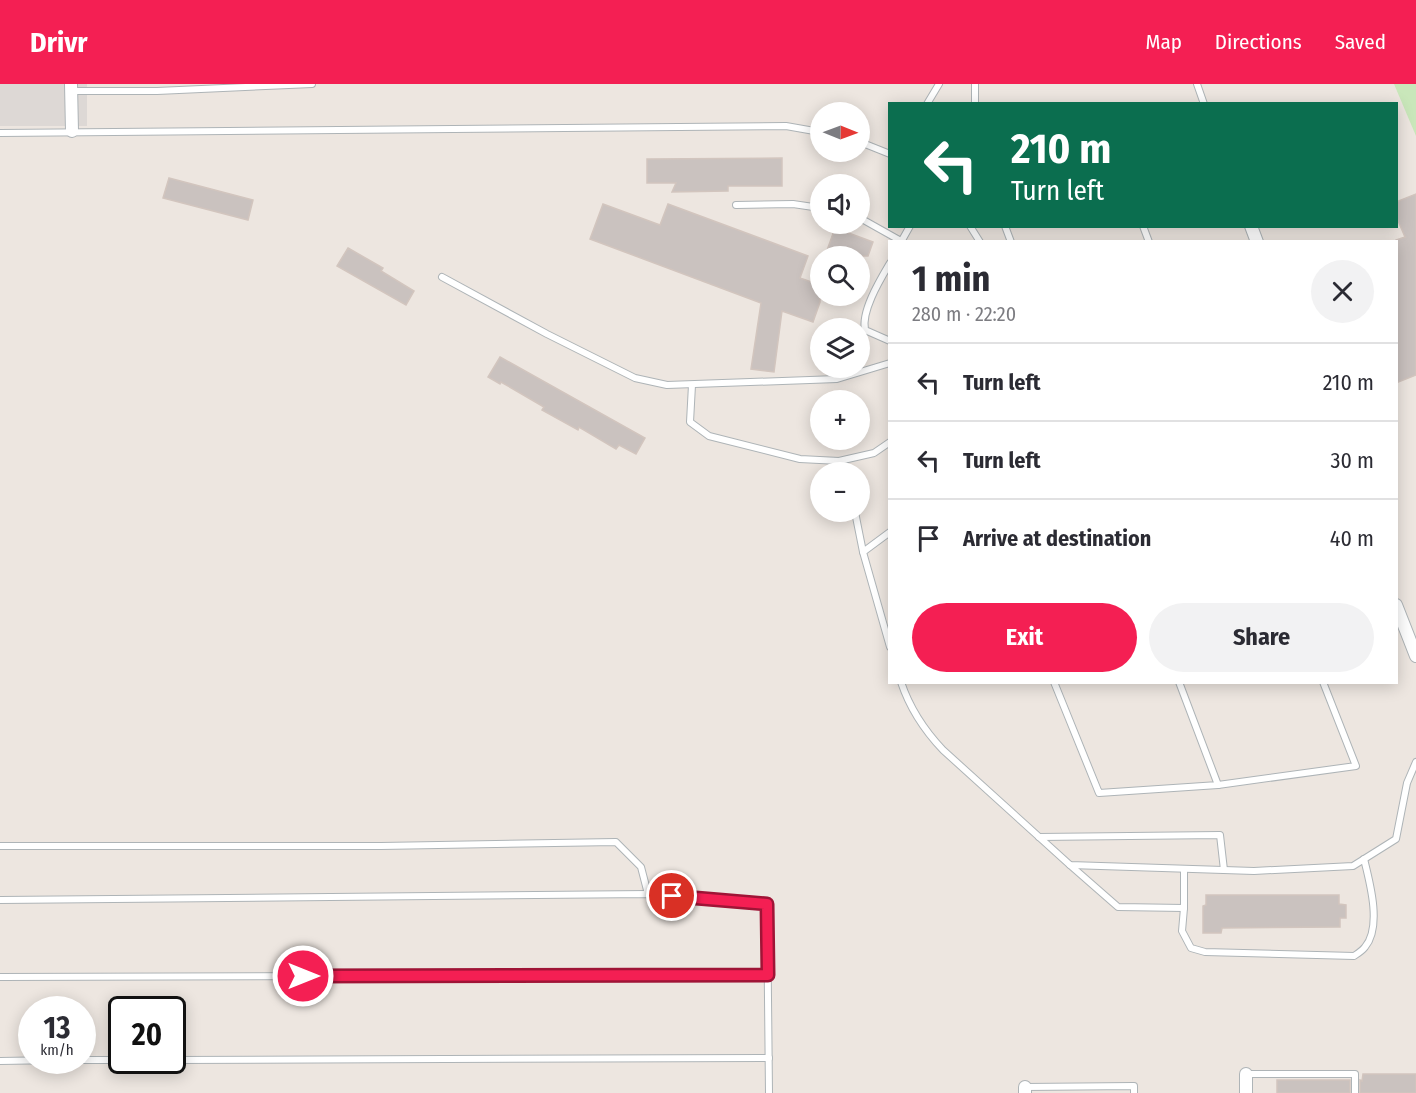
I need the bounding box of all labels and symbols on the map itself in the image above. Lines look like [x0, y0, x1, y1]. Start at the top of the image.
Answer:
north arrow [810, 102, 870, 162]
pin [646, 870, 697, 921]
position arrow [271, 944, 335, 1008]
speed limit sign: 20 [108, 996, 186, 1074]

